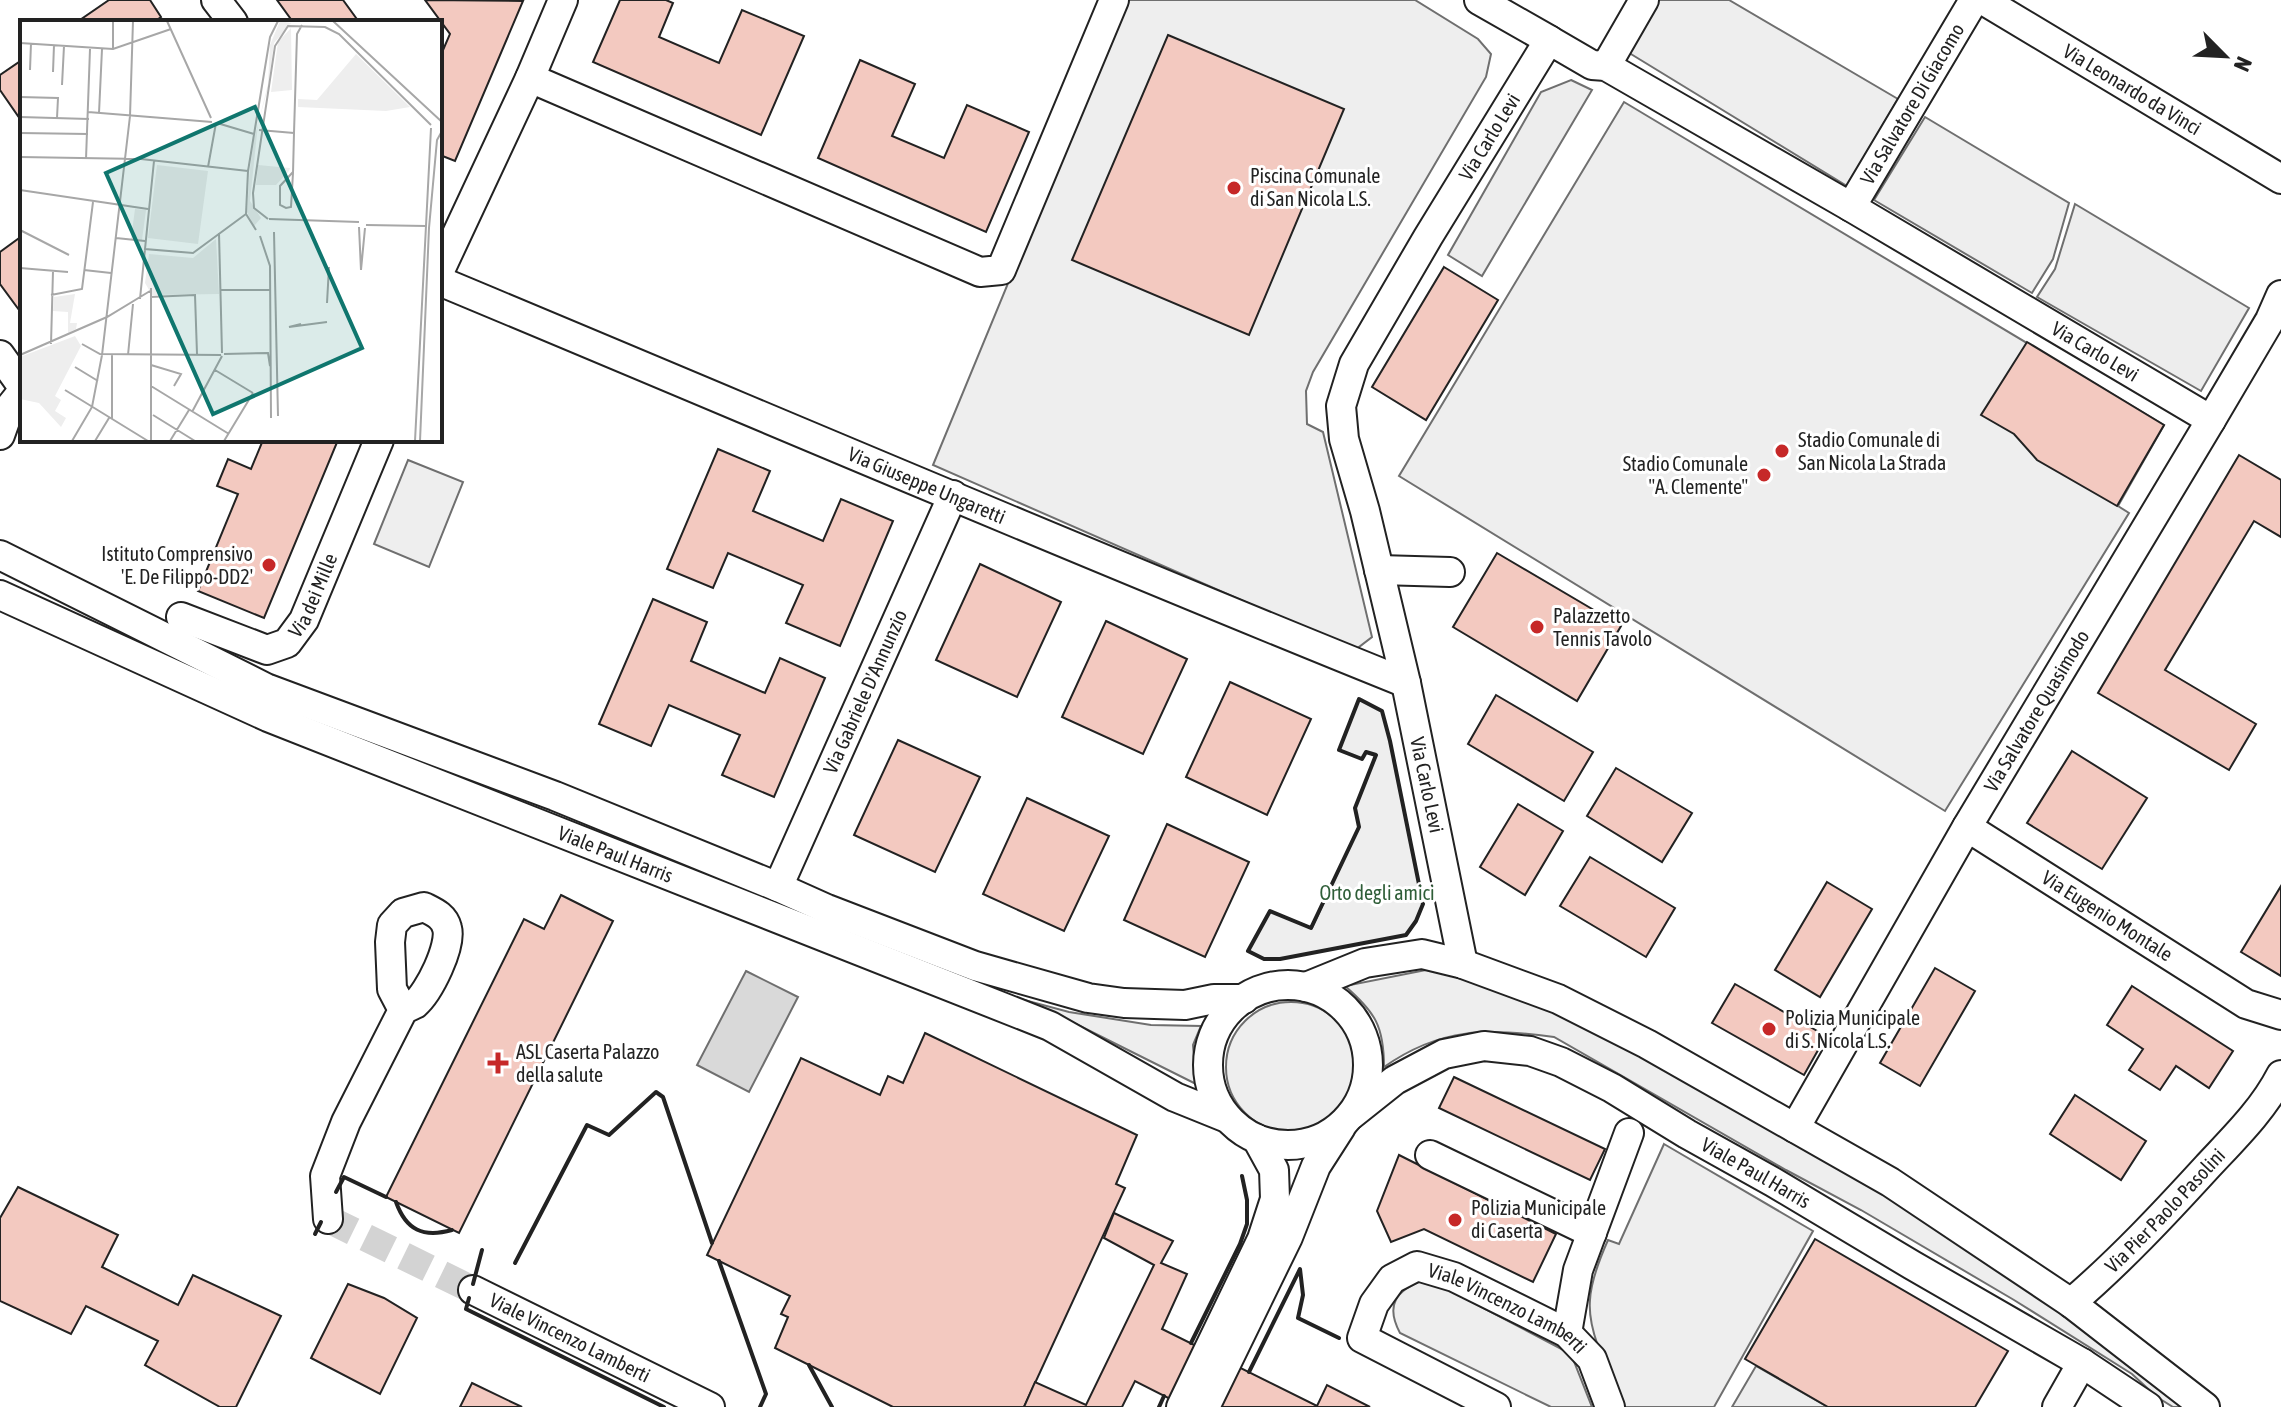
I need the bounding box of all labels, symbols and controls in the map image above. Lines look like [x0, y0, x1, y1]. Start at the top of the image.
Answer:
north arrow [2185, 16, 2265, 96]
street label: Via Salvatore Di Giacomo [1855, 19, 1969, 188]
inset map [20, 20, 442, 442]
street label: Via Leonardo da Vinci [2059, 39, 2206, 139]
text: N [2229, 53, 2258, 75]
street label: Via Carlo Levi [1454, 89, 1524, 184]
place label: Piscina Comunale di San Nicola L.S. [1250, 164, 1380, 210]
marker: Piscina Comunale di San Nicola L.S. [1225, 179, 1243, 197]
street label: Via Carlo Levi [2048, 316, 2143, 386]
place label: Stadio Comunale di San Nicola La Strada [1798, 428, 1946, 474]
street label: Via Giuseppe Ungaretti [845, 442, 1009, 528]
marker: Stadio Comunale di San Nicola La Strada [1773, 442, 1791, 460]
place label: Stadio Comunale "A. Clemente" [1623, 452, 1748, 498]
marker: Stadio Comunale "A. Clemente" [1755, 466, 1773, 484]
place label: Istituto Comprensivo 'E. De Filippo-DD2' [101, 542, 253, 588]
street label: Via dei Mille [283, 550, 341, 642]
marker: Istituto Comprensivo 'E. De Filippo-DD2' [260, 556, 278, 574]
place label: Palazzetto Tennis Tavolo [1553, 604, 1652, 650]
street label: Via Gabriele D'Annunzio [818, 606, 911, 777]
marker: Palazzetto Tennis Tavolo [1528, 618, 1546, 636]
street label: Via Salvatore Quasimodo [1979, 626, 2093, 796]
street label: Via Carlo Levi [1406, 735, 1449, 835]
street label: Viale Paul Harris [555, 821, 676, 887]
street label: Via Eugenio Montale [2038, 866, 2177, 965]
park label: Orto degli amici [1319, 881, 1435, 904]
place label: Polizia Municipale di S. Nicola L.S. [1785, 1006, 1920, 1052]
marker: Polizia Municipale di S. Nicola L.S. [1760, 1020, 1778, 1038]
place label: ASL Caserta Palazzo della salute [516, 1040, 660, 1086]
marker: ASL Caserta Palazzo della salute [487, 1052, 509, 1074]
street label: Viale Paul Harris [1698, 1132, 1815, 1213]
street label: Via Pier Paolo Pasolini [2100, 1143, 2229, 1277]
place label: Polizia Municipale di Caserta [1471, 1196, 1606, 1242]
marker: Polizia Municipale di Caserta [1446, 1211, 1464, 1229]
street label: Viale Vincenzo Lamberti [1425, 1258, 1592, 1358]
street label: Viale Vincenzo Lamberti [486, 1288, 654, 1387]

